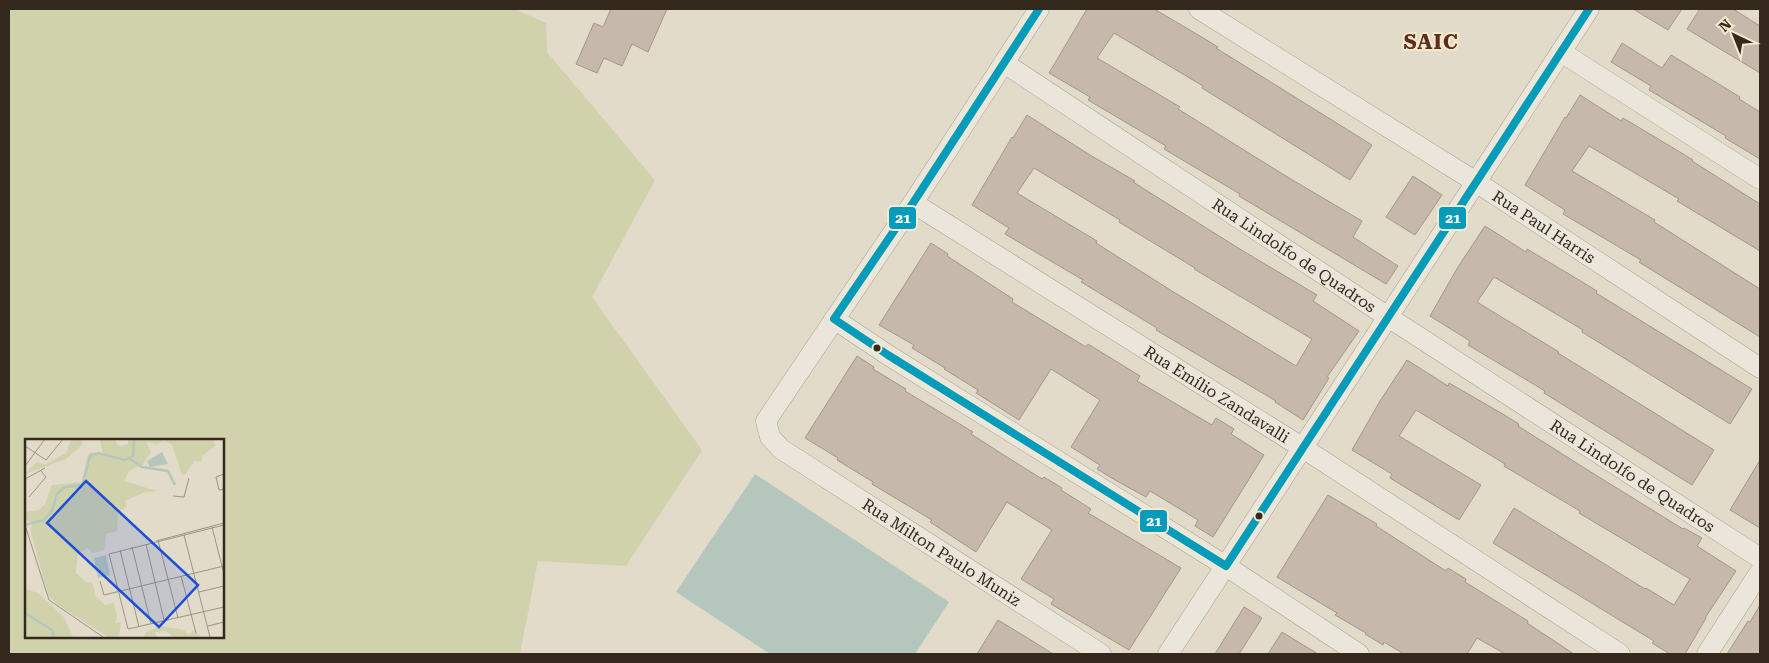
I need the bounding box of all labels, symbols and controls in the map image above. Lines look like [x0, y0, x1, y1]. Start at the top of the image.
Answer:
north arrow [1709, 10, 1759, 60]
text: N [1716, 16, 1735, 35]
district label: SAIC [1403, 30, 1459, 54]
street label: Rua Paul Harris [1489, 186, 1599, 267]
street label: Rua Lindolfo de Quadros [1209, 194, 1380, 316]
line badge: 21 [888, 206, 917, 230]
line badge: 21 [1438, 206, 1467, 230]
text: 21 [895, 210, 911, 226]
text: 21 [1445, 210, 1461, 226]
street label: Rua Emílio Zandavalli [1141, 341, 1293, 447]
unlabelled marker [872, 343, 882, 353]
street label: Rua Lindolfo de Quadros [1547, 415, 1719, 536]
inset map [25, 439, 224, 638]
street label: Rua Milton Paulo Muniz [859, 494, 1025, 610]
line badge: 21 [1139, 509, 1168, 533]
unlabelled marker [1254, 511, 1264, 521]
text: 21 [1146, 513, 1162, 529]

